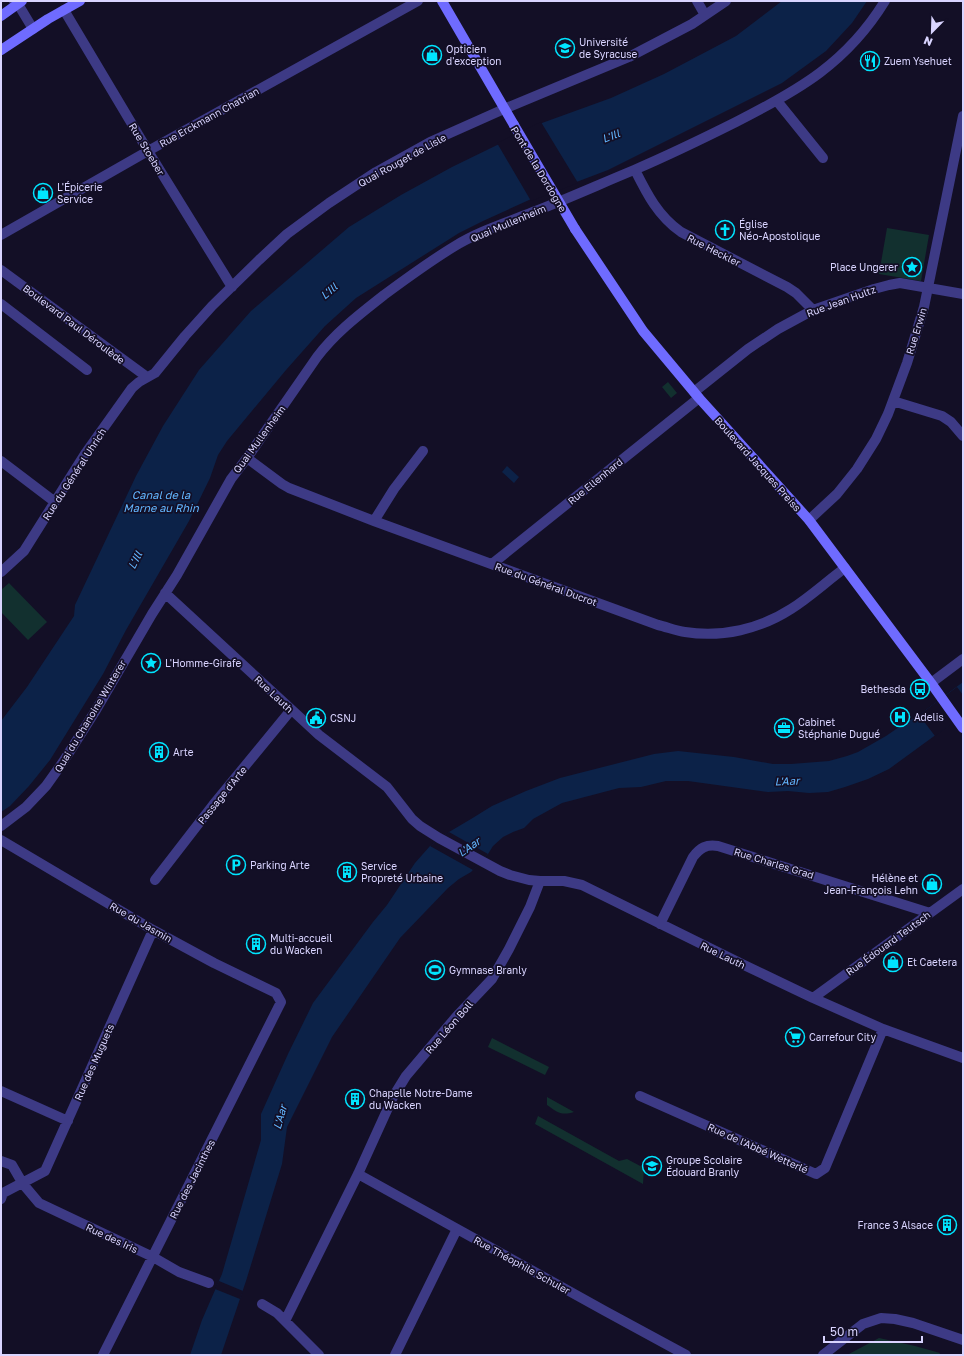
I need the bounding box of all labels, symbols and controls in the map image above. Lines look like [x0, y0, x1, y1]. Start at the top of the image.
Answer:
north arrow [912, 12, 952, 52]
text: N [922, 34, 934, 49]
place label: Université de Syracuse [579, 36, 638, 60]
school or university icon: Université de Syracuse [554, 37, 576, 59]
place label: Opticien d'exception [446, 43, 501, 67]
shop icon: Opticien d'exception [421, 44, 443, 66]
restaurant icon: Zuem Ysehuet [859, 50, 881, 72]
place label: Zuem Ysehuet [884, 55, 952, 67]
street label: Rue Erckmann Chatrian [157, 85, 261, 149]
street label: Rue Stoeber [127, 121, 167, 177]
street label: Pont de la Dordogne [509, 124, 569, 214]
water label: L'Ill [600, 126, 622, 145]
street label: Quai Rouget de Lisle [356, 131, 448, 189]
place label: L'Épicerie Service [57, 181, 103, 205]
shop icon: L'Épicerie Service [32, 182, 54, 204]
street label: Quai Mullenheim [469, 202, 548, 244]
place label: Église Néo-Apostolique [739, 218, 820, 242]
church icon: Église Néo-Apostolique [714, 219, 736, 241]
street label: Rue Heckler [685, 231, 743, 269]
place icon: Place Ungerer [901, 256, 923, 278]
place label: Place Ungerer [830, 261, 898, 273]
water label: L'Ill [318, 279, 340, 301]
street label: Boulevard Paul Déroulède [21, 282, 127, 366]
street label: Rue Jean Hultz [805, 283, 877, 319]
street label: Rue Erwin [903, 306, 929, 356]
street label: Quai Mullenheim [230, 403, 288, 475]
street label: Boulevard Jacques Preiss [712, 414, 804, 514]
street label: Rue du Général Uhrich [40, 426, 108, 522]
street label: Rue Ellenhard [565, 455, 625, 507]
water label: Canal de la Marne au Rhin [123, 488, 200, 514]
water label: L'Ill [125, 548, 145, 571]
street label: Rue du Général Ducrot [493, 560, 599, 608]
place icon: L'Homme-Girafe [140, 652, 162, 674]
place label: L'Homme-Girafe [165, 657, 242, 669]
street label: Quai du Chanoine Winterer [52, 658, 128, 774]
street label: Rue Lauth [252, 673, 296, 715]
bus stop icon: Bethesda [909, 678, 931, 700]
place label: Bethesda [860, 683, 906, 695]
hospital icon: Adelis [889, 706, 911, 728]
public building icon: CSNJ [305, 707, 327, 729]
place label: Adelis [914, 711, 944, 723]
place label: CSNJ [330, 712, 356, 724]
place label: Cabinet Stéphanie Dugué [798, 716, 880, 740]
office icon: Cabinet Stéphanie Dugué [773, 717, 795, 739]
building icon: Arte [148, 741, 170, 763]
place label: Arte [173, 746, 194, 758]
street label: Passage d'Arte [195, 764, 249, 826]
water label: L'Aar [774, 774, 801, 787]
water label: L'Aar [455, 833, 484, 859]
street label: Rue Charles Grad [733, 845, 815, 881]
parking icon: Parking Arte [225, 854, 247, 876]
place label: Parking Arte [250, 859, 310, 871]
place label: Service Propreté Urbaine [361, 860, 443, 884]
building icon: Service Propreté Urbaine [336, 861, 358, 883]
place label: Hélène et Jean-François Lehn [824, 872, 918, 896]
shop icon: Hélène et Jean-François Lehn [921, 873, 943, 895]
street label: Rue du Jasmin [108, 899, 174, 945]
street label: Rue Édouard Teutsch [843, 908, 933, 978]
place label: Multi-accueil du Wacken [270, 932, 332, 956]
building icon: Multi-accueil du Wacken [245, 933, 267, 955]
street label: Rue Lauth [699, 939, 747, 971]
shop icon: Et Caetera [882, 951, 904, 973]
place label: Et Caetera [907, 956, 957, 968]
sports icon: Gymnase Branly [424, 959, 446, 981]
place label: Gymnase Branly [449, 964, 527, 976]
street label: Rue Léon Boll [423, 998, 475, 1056]
street label: Rue des Muguets [72, 1022, 116, 1102]
supermarket icon: Carrefour City [784, 1026, 806, 1048]
place label: Carrefour City [809, 1031, 877, 1043]
place label: Chapelle Notre-Dame du Wacken [369, 1087, 473, 1111]
building icon: Chapelle Notre-Dame du Wacken [344, 1088, 366, 1110]
water label: L'Aar [270, 1102, 290, 1130]
street label: Rue de l'Abbé Wetterlé [706, 1120, 810, 1176]
street label: Rue des Jacinthes [167, 1137, 217, 1221]
place label: Groupe Scolaire Édouard Branly [666, 1154, 743, 1178]
school or university icon: Groupe Scolaire Édouard Branly [641, 1155, 663, 1177]
building icon: France 3 Alsace [936, 1214, 958, 1236]
place label: France 3 Alsace [857, 1219, 933, 1231]
street label: Rue des Iris [84, 1221, 140, 1255]
street label: Rue Théophile Schuler [472, 1233, 572, 1297]
scale bar [824, 1318, 922, 1344]
text: 50 m [830, 1324, 858, 1339]

